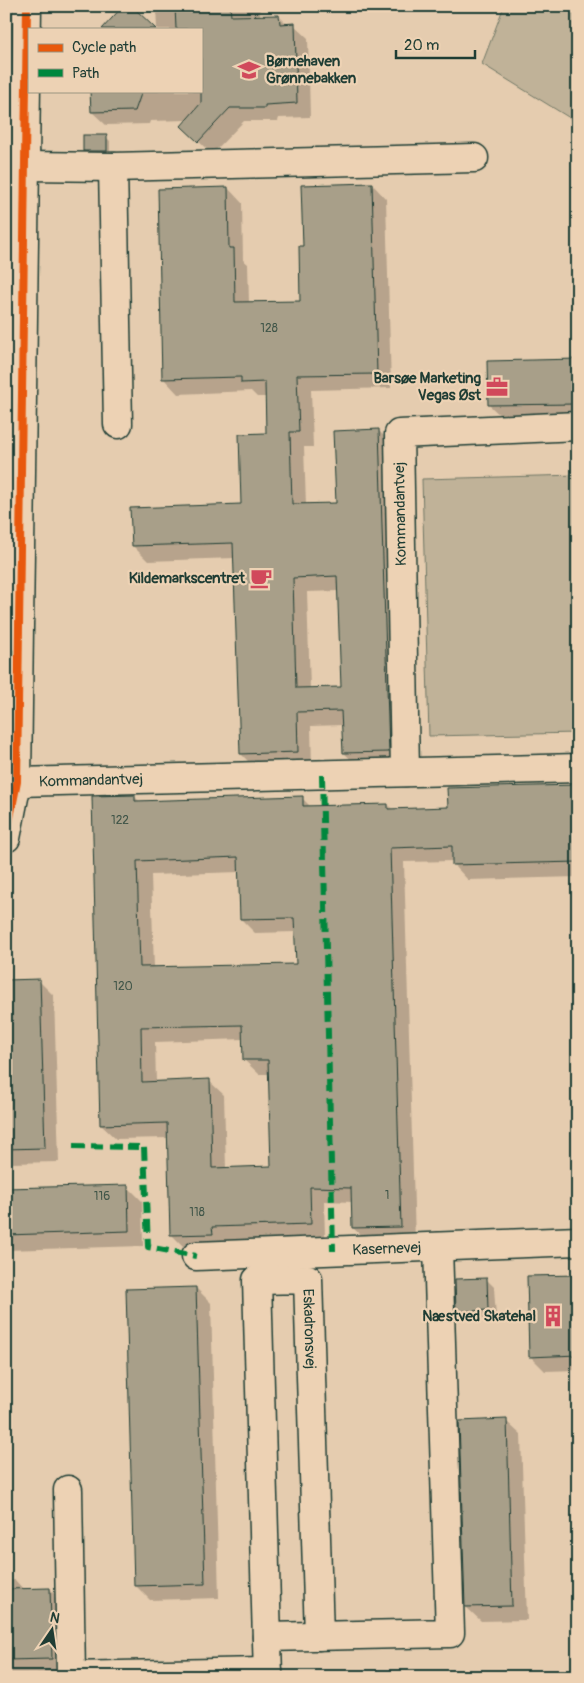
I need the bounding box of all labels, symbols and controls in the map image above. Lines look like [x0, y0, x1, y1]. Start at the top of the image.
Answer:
legend [28, 28, 202, 92]
scale bar [396, 28, 475, 60]
text: 20 m [404, 36, 439, 55]
text: Cycle path [72, 38, 136, 57]
place label: Børnehaven Grønnebakken [266, 52, 357, 88]
school or university icon: Børnehaven Grønnebakken [236, 57, 262, 83]
text: Path [72, 64, 99, 83]
house number: 128 [260, 321, 278, 336]
place label: Barsøe Marketing Vegas Øst [373, 369, 482, 405]
office icon: Barsøe Marketing Vegas Øst [484, 374, 510, 400]
street label: Kommandantvej [390, 462, 411, 566]
cafe icon: Kildemarkscentret [248, 565, 274, 591]
place label: Kildemarkscentret [129, 569, 246, 588]
street label: Kommandantvej [39, 770, 143, 791]
house number: 122 [111, 813, 129, 828]
house number: 120 [113, 979, 133, 994]
house number: 1 [385, 1188, 389, 1203]
house number: 116 [94, 1189, 110, 1204]
house number: 118 [189, 1205, 205, 1220]
street label: Kasernevej [352, 1238, 422, 1260]
street label: Eskadronsvej [298, 1288, 320, 1369]
building icon: Næstved Skatehal [540, 1303, 566, 1329]
place label: Næstved Skatehal [422, 1307, 536, 1326]
north arrow [28, 1606, 78, 1656]
text: N [48, 1608, 61, 1627]

